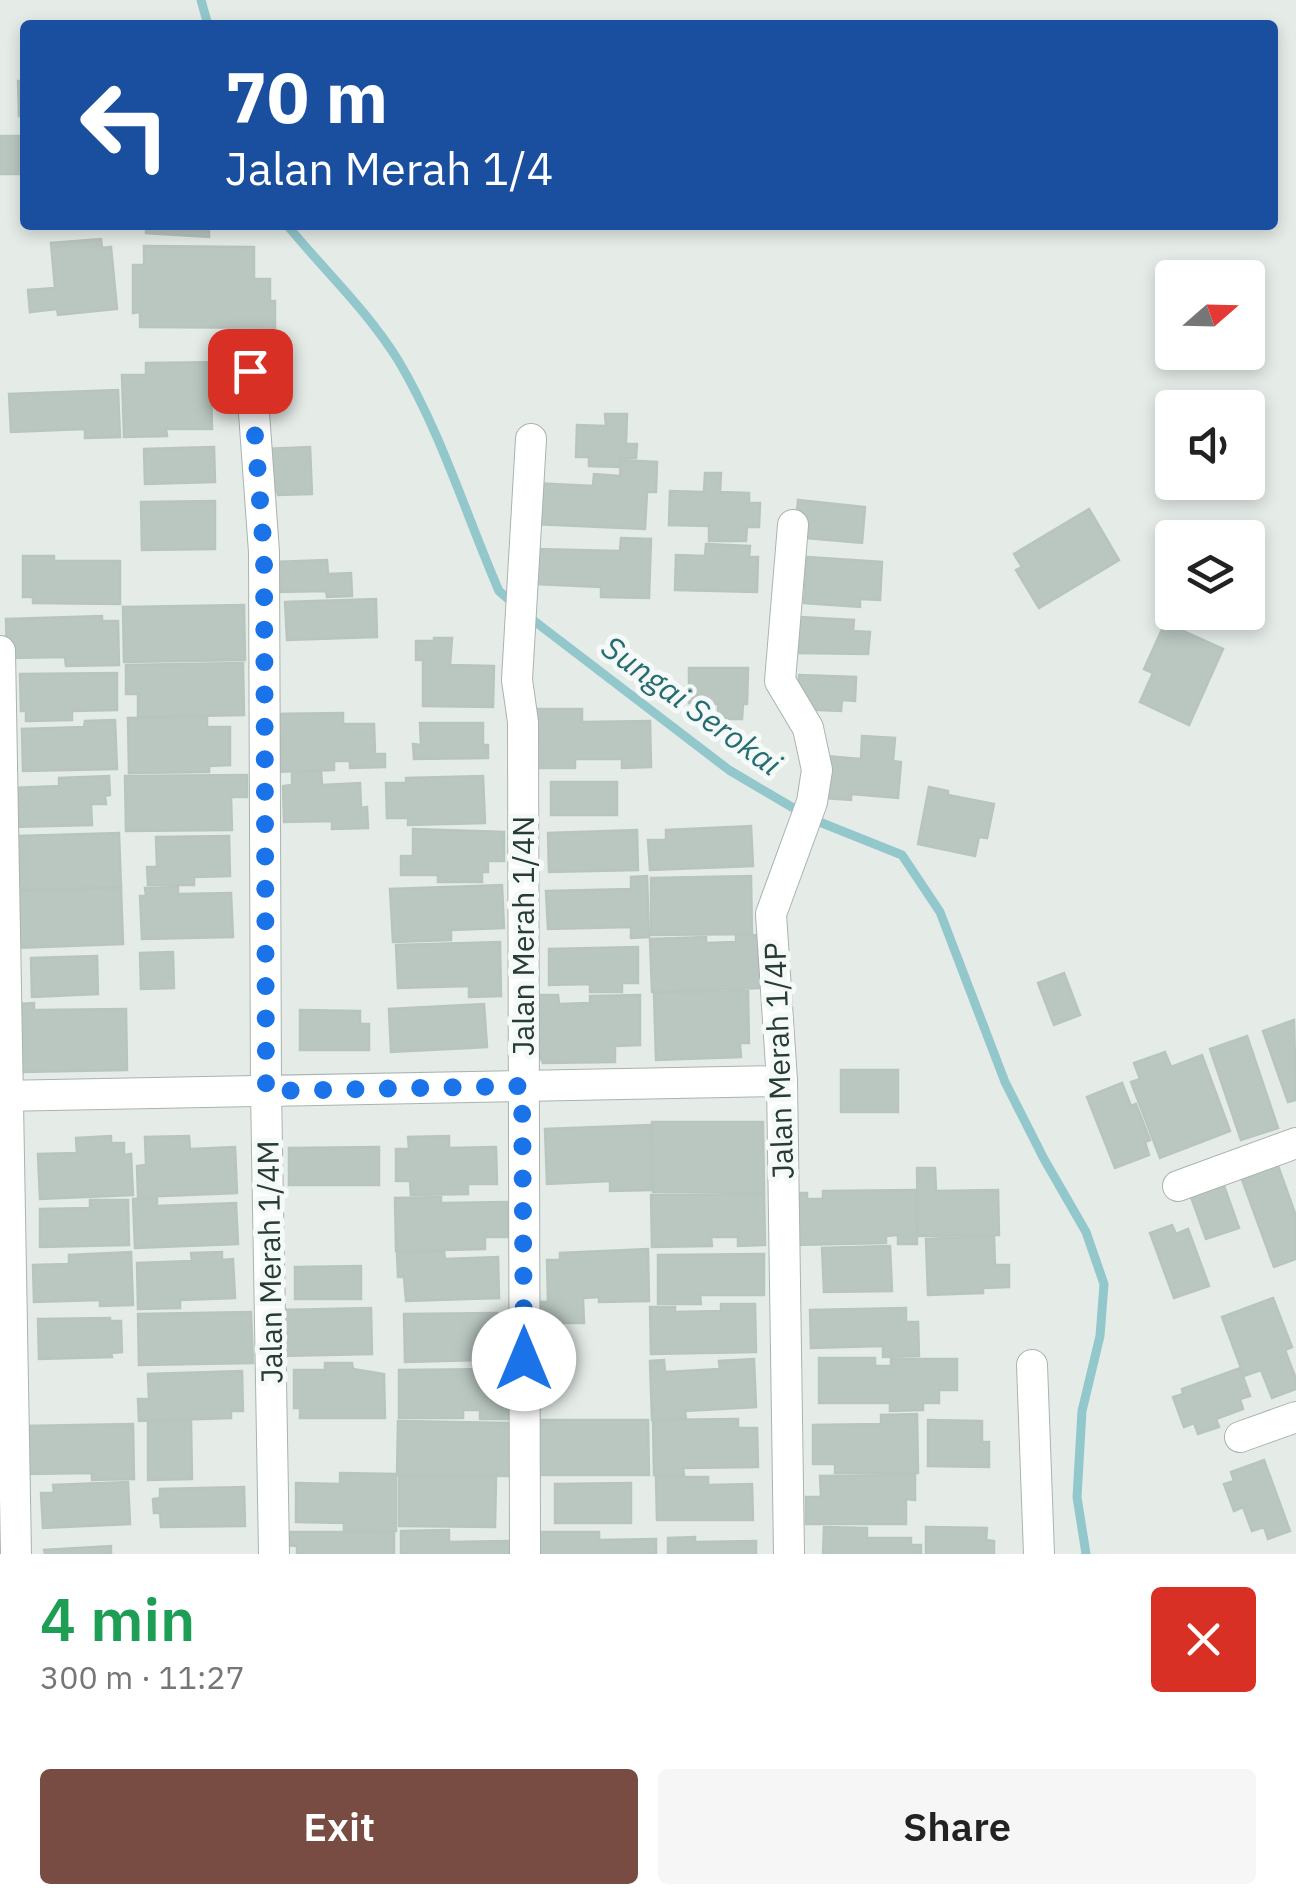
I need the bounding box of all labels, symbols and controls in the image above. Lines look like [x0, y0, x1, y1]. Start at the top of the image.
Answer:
text: 70 m [225, 51, 388, 142]
icon: left [60, 60, 190, 190]
text: Jalan Merah 1/4 [225, 139, 553, 197]
north arrow [1155, 260, 1265, 370]
map controls [1155, 260, 1265, 630]
pin [208, 329, 293, 414]
icon: arrive [223, 344, 278, 399]
button: sound [1155, 390, 1265, 500]
button: layers [1155, 520, 1265, 630]
water label: Sungai Serokai [594, 626, 791, 785]
street label: Jalan Merah 1/4N [503, 816, 542, 1056]
street label: Jalan Merah 1/4P [754, 942, 802, 1180]
street label: Jalan Merah 1/4M [247, 1140, 291, 1384]
position arrow [472, 1307, 576, 1411]
text: 4 min [40, 1579, 195, 1658]
button: close [1151, 1587, 1256, 1692]
text: 300 m · 11:27 [40, 1656, 245, 1698]
button: Exit [40, 1769, 638, 1884]
button: Share [658, 1769, 1256, 1884]

